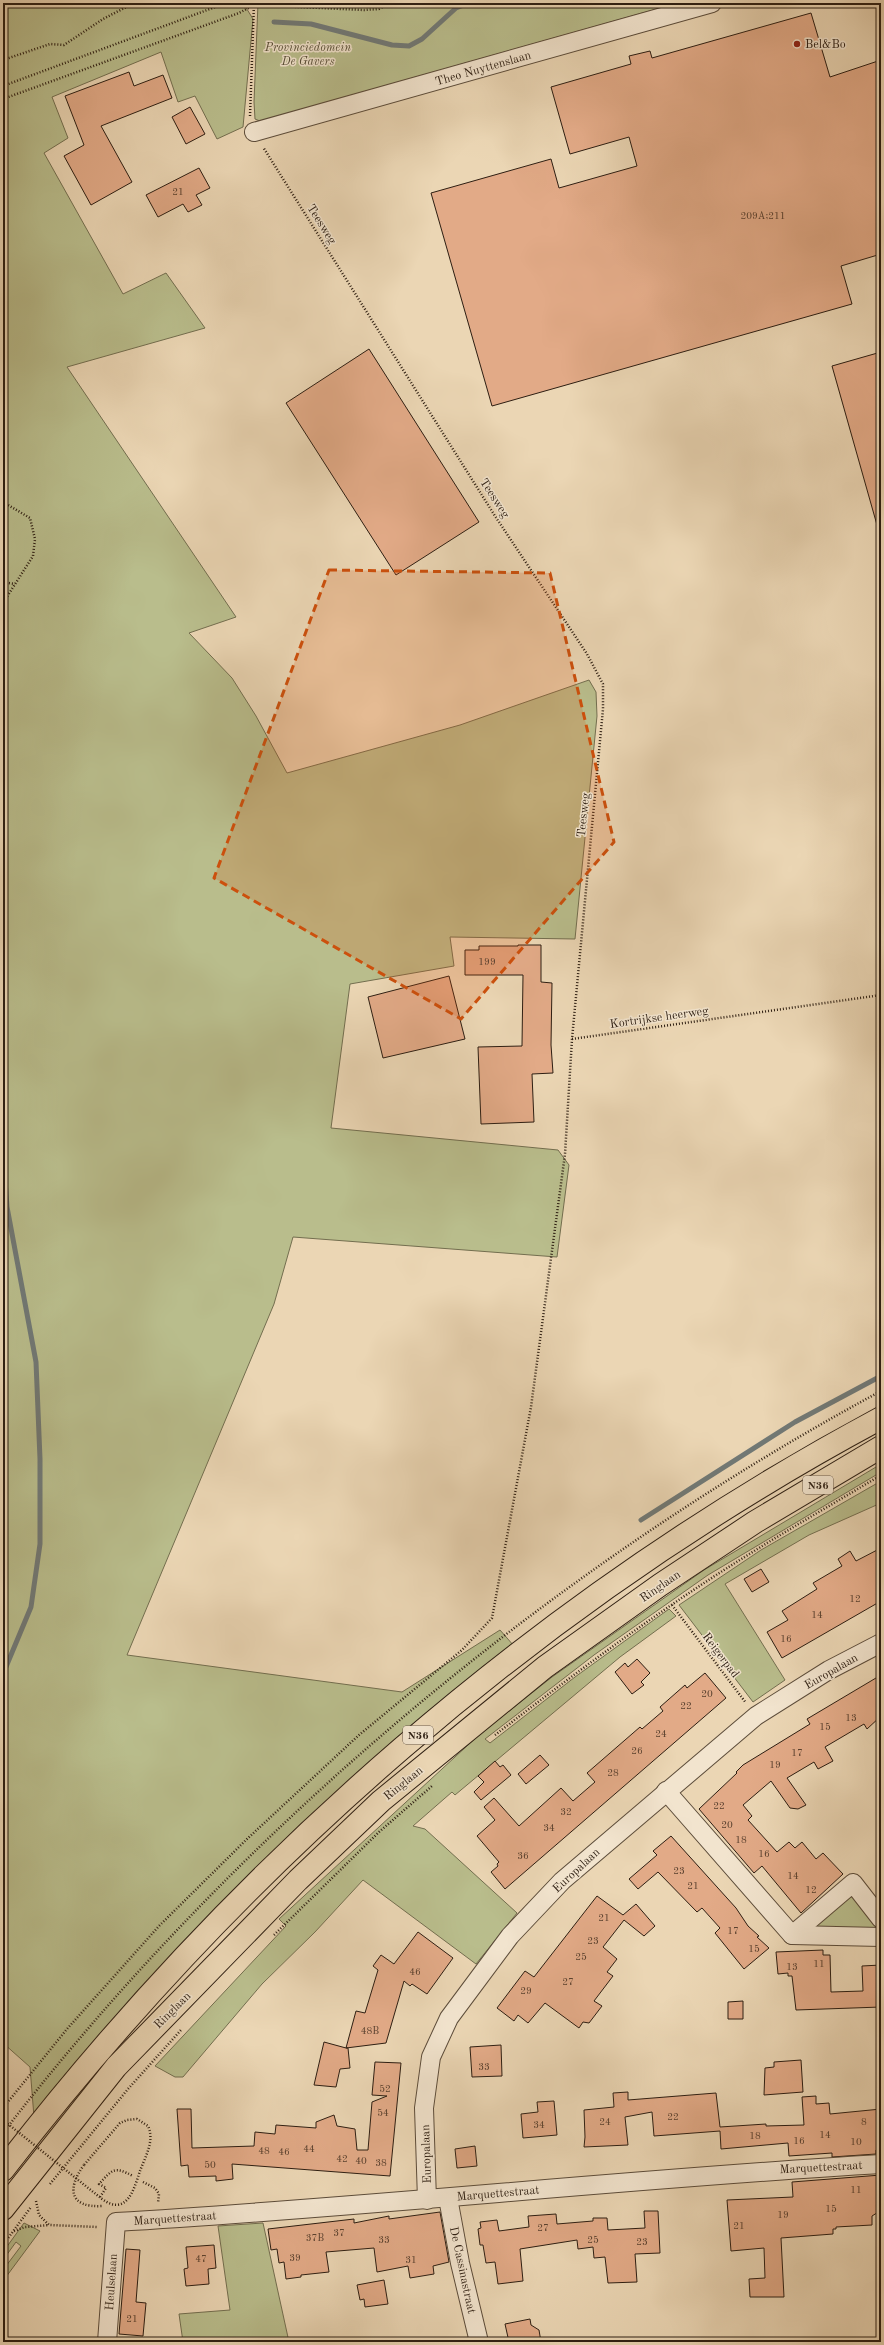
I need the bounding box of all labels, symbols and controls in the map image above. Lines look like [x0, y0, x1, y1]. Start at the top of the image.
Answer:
marker: Bel&Bo [792, 39, 802, 49]
place label: Bel&Bo [805, 39, 846, 51]
park label: Provinciedomein De Gavers [264, 42, 351, 68]
street label: Theo Nuyttenslaan [434, 49, 533, 88]
house number: 21 [172, 187, 184, 197]
street label: Teesweg [304, 202, 338, 247]
house number: 209A;211 [740, 211, 786, 221]
street label: Teesweg [477, 477, 512, 521]
street label: Teesweg [576, 792, 592, 838]
house number: 199 [478, 957, 496, 967]
street label: Kortrijkse heerweg [609, 1005, 710, 1031]
road number: N36 [803, 1476, 833, 1494]
street label: Ringlaan [638, 1568, 683, 1605]
house number: 12 [849, 1594, 861, 1604]
house number: 14 [811, 1610, 823, 1620]
street label: Reigerpad [700, 1631, 741, 1680]
house number: 16 [780, 1634, 792, 1644]
street label: Europalaan [803, 1652, 861, 1692]
house number: 20 [701, 1689, 713, 1699]
house number: 22 [680, 1701, 692, 1711]
house number: 13 [845, 1713, 857, 1723]
house number: 15 [819, 1722, 831, 1732]
road number: N36 [403, 1726, 433, 1744]
house number: 24 [655, 1729, 667, 1739]
house number: 26 [631, 1746, 643, 1756]
house number: 17 [791, 1748, 803, 1758]
house number: 19 [769, 1760, 781, 1770]
street label: Ringlaan [382, 1764, 426, 1803]
house number: 28 [607, 1768, 619, 1778]
house number: 22 [713, 1801, 725, 1811]
house number: 32 [560, 1807, 572, 1817]
house number: 20 [721, 1820, 733, 1830]
house number: 34 [543, 1823, 555, 1833]
house number: 18 [735, 1835, 747, 1845]
street label: Europalaan [551, 1846, 603, 1895]
house number: 16 [758, 1849, 770, 1859]
house number: 36 [517, 1851, 529, 1861]
house number: 23 [673, 1866, 685, 1876]
house number: 14 [787, 1871, 799, 1881]
house number: 21 [687, 1881, 699, 1891]
house number: 12 [805, 1885, 817, 1895]
house number: 21 [598, 1913, 610, 1923]
house number: 17 [727, 1926, 739, 1936]
house number: 23 [587, 1936, 599, 1946]
house number: 15 [748, 1944, 760, 1954]
house number: 25 [575, 1952, 587, 1962]
house number: 11 [813, 1959, 825, 1969]
house number: 13 [786, 1962, 798, 1972]
house number: 46 [409, 1967, 421, 1977]
house number: 27 [562, 1977, 574, 1987]
house number: 29 [520, 1986, 532, 1996]
street label: Ringlaan [152, 1990, 194, 2031]
house number: 48B [361, 2026, 379, 2036]
house number: 33 [478, 2062, 490, 2072]
house number: 52 [379, 2084, 391, 2094]
house number: 54 [377, 2108, 389, 2118]
house number: 22 [667, 2112, 679, 2122]
house number: 24 [599, 2117, 611, 2127]
house number: 8 [861, 2117, 867, 2127]
house number: 34 [533, 2120, 545, 2130]
street label: Europalaan [420, 2124, 434, 2184]
house number: 14 [819, 2130, 831, 2140]
house number: 18 [749, 2131, 761, 2141]
house number: 16 [793, 2136, 805, 2146]
house number: 10 [850, 2137, 862, 2147]
house number: 44 [303, 2144, 315, 2154]
house number: 48 [258, 2146, 270, 2156]
house number: 46 [278, 2147, 290, 2157]
house number: 42 [336, 2154, 348, 2164]
house number: 40 [355, 2156, 367, 2166]
house number: 38 [375, 2158, 387, 2168]
house number: 50 [204, 2160, 216, 2170]
street label: Marquettestraat [779, 2160, 863, 2176]
street label: Marquettestraat [456, 2184, 540, 2204]
house number: 11 [850, 2185, 862, 2195]
house number: 15 [825, 2204, 837, 2214]
street label: Marquettestraat [133, 2210, 217, 2228]
house number: 19 [777, 2210, 789, 2220]
house number: 21 [733, 2221, 745, 2231]
house number: 27 [537, 2223, 549, 2233]
street label: De Cassinastraat [447, 2226, 477, 2315]
house number: 37 [333, 2228, 345, 2238]
house number: 37B [306, 2233, 324, 2243]
house number: 33 [378, 2235, 390, 2245]
house number: 25 [587, 2235, 599, 2245]
house number: 23 [636, 2237, 648, 2247]
street label: Heulselaan [104, 2253, 120, 2311]
house number: 39 [289, 2253, 301, 2263]
house number: 47 [195, 2254, 207, 2264]
house number: 31 [405, 2255, 417, 2265]
house number: 21 [126, 2314, 138, 2324]

